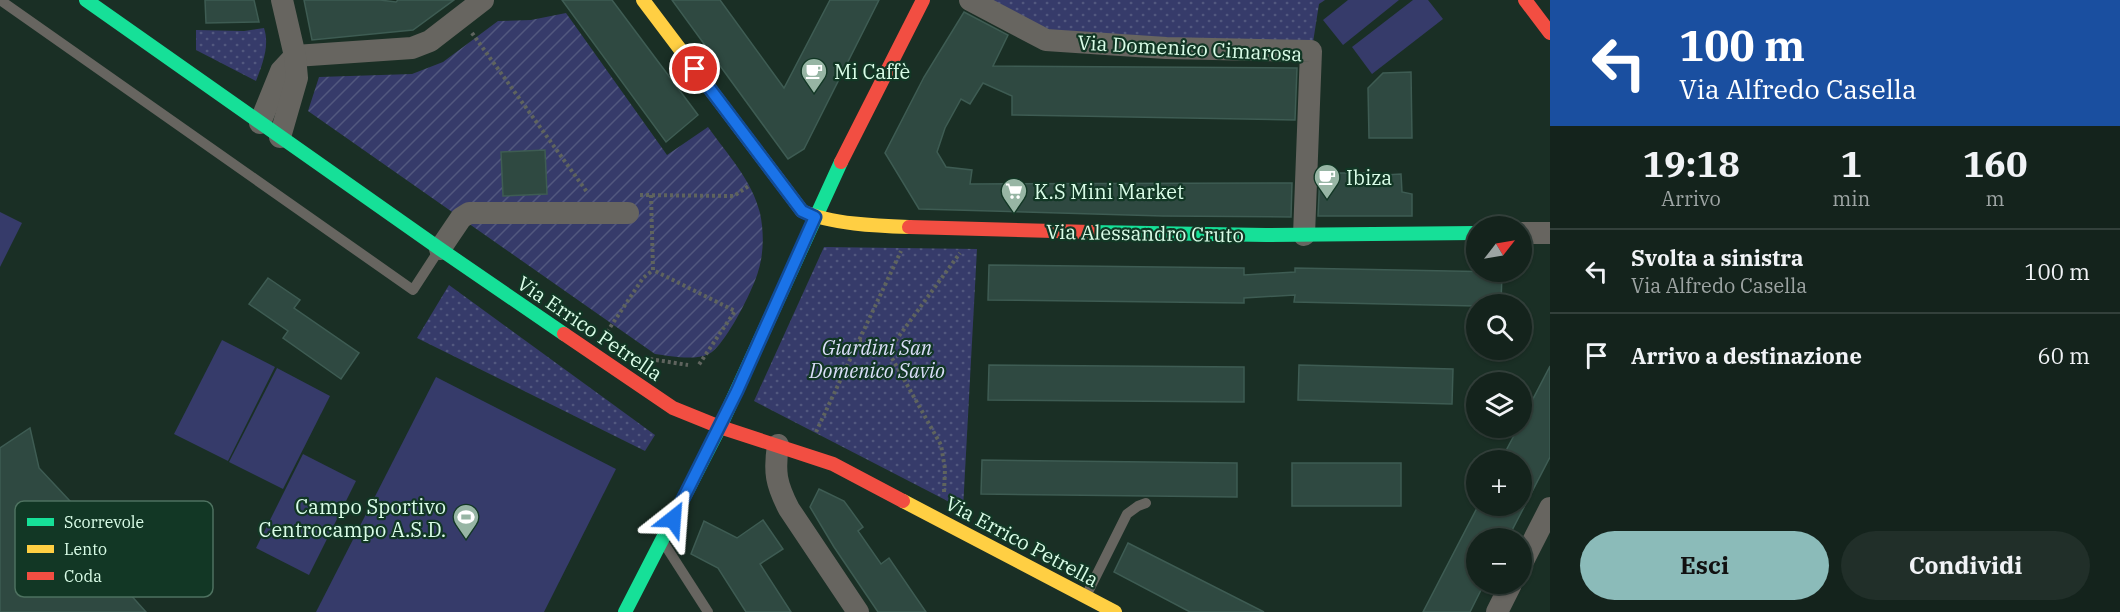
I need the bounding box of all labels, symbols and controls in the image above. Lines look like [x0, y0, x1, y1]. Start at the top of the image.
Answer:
text: 100 m [1679, 18, 1805, 73]
icon: left [1580, 24, 1658, 102]
street label: Via Domenico Cimarosa [1077, 29, 1303, 67]
pin [669, 43, 720, 94]
icon: arrive [678, 52, 711, 85]
cafe icon: Mi Caffè [799, 56, 829, 94]
place label: Mi Caffè [834, 58, 910, 85]
text: Via Alfredo Casella [1679, 71, 1917, 106]
text: 19:18 [1642, 140, 1740, 187]
text: 1 [1840, 140, 1862, 187]
text: 160 [1963, 140, 2028, 187]
cafe icon: Ibiza [1312, 162, 1342, 200]
place label: Ibiza [1346, 164, 1392, 191]
supermarket icon: K.S Mini Market [999, 176, 1029, 214]
place label: K.S Mini Market [1034, 178, 1184, 205]
text: Arrivo [1661, 185, 1721, 212]
text: min [1832, 185, 1870, 212]
text: m [1986, 185, 2005, 212]
north arrow [1466, 216, 1532, 282]
map controls [1466, 216, 1532, 594]
street label: Via Alessandro Cruto [1046, 218, 1244, 248]
text: Svolta a sinistra [1631, 243, 1804, 272]
icon: left [1580, 255, 1613, 288]
text: 100 m [2024, 257, 2090, 286]
street label: Via Errico Petrella [512, 269, 668, 387]
text: Via Alfredo Casella [1631, 272, 1807, 299]
button: search [1466, 294, 1532, 360]
park label: Giardini San Domenico Savio [808, 334, 945, 384]
icon: arrive [1580, 339, 1613, 372]
text: Arrivo a destinazione [1631, 341, 1862, 370]
text: 60 m [2038, 341, 2090, 370]
button: layers [1466, 372, 1532, 438]
button: + [1466, 450, 1532, 516]
position arrow [641, 487, 705, 551]
street label: Via Errico Petrella [941, 489, 1103, 593]
place label: Campo Sportivo Centrocampo A.S.D. [259, 493, 446, 543]
legend [15, 501, 213, 597]
sports icon: Campo Sportivo Centrocampo A.S.D. [451, 502, 481, 540]
text: Scorrevole [64, 512, 144, 532]
button: − [1466, 528, 1532, 594]
button: Esci [1580, 531, 1829, 600]
button: Condividi [1841, 531, 2090, 600]
text: Lento [64, 539, 107, 559]
text: Coda [64, 566, 102, 586]

